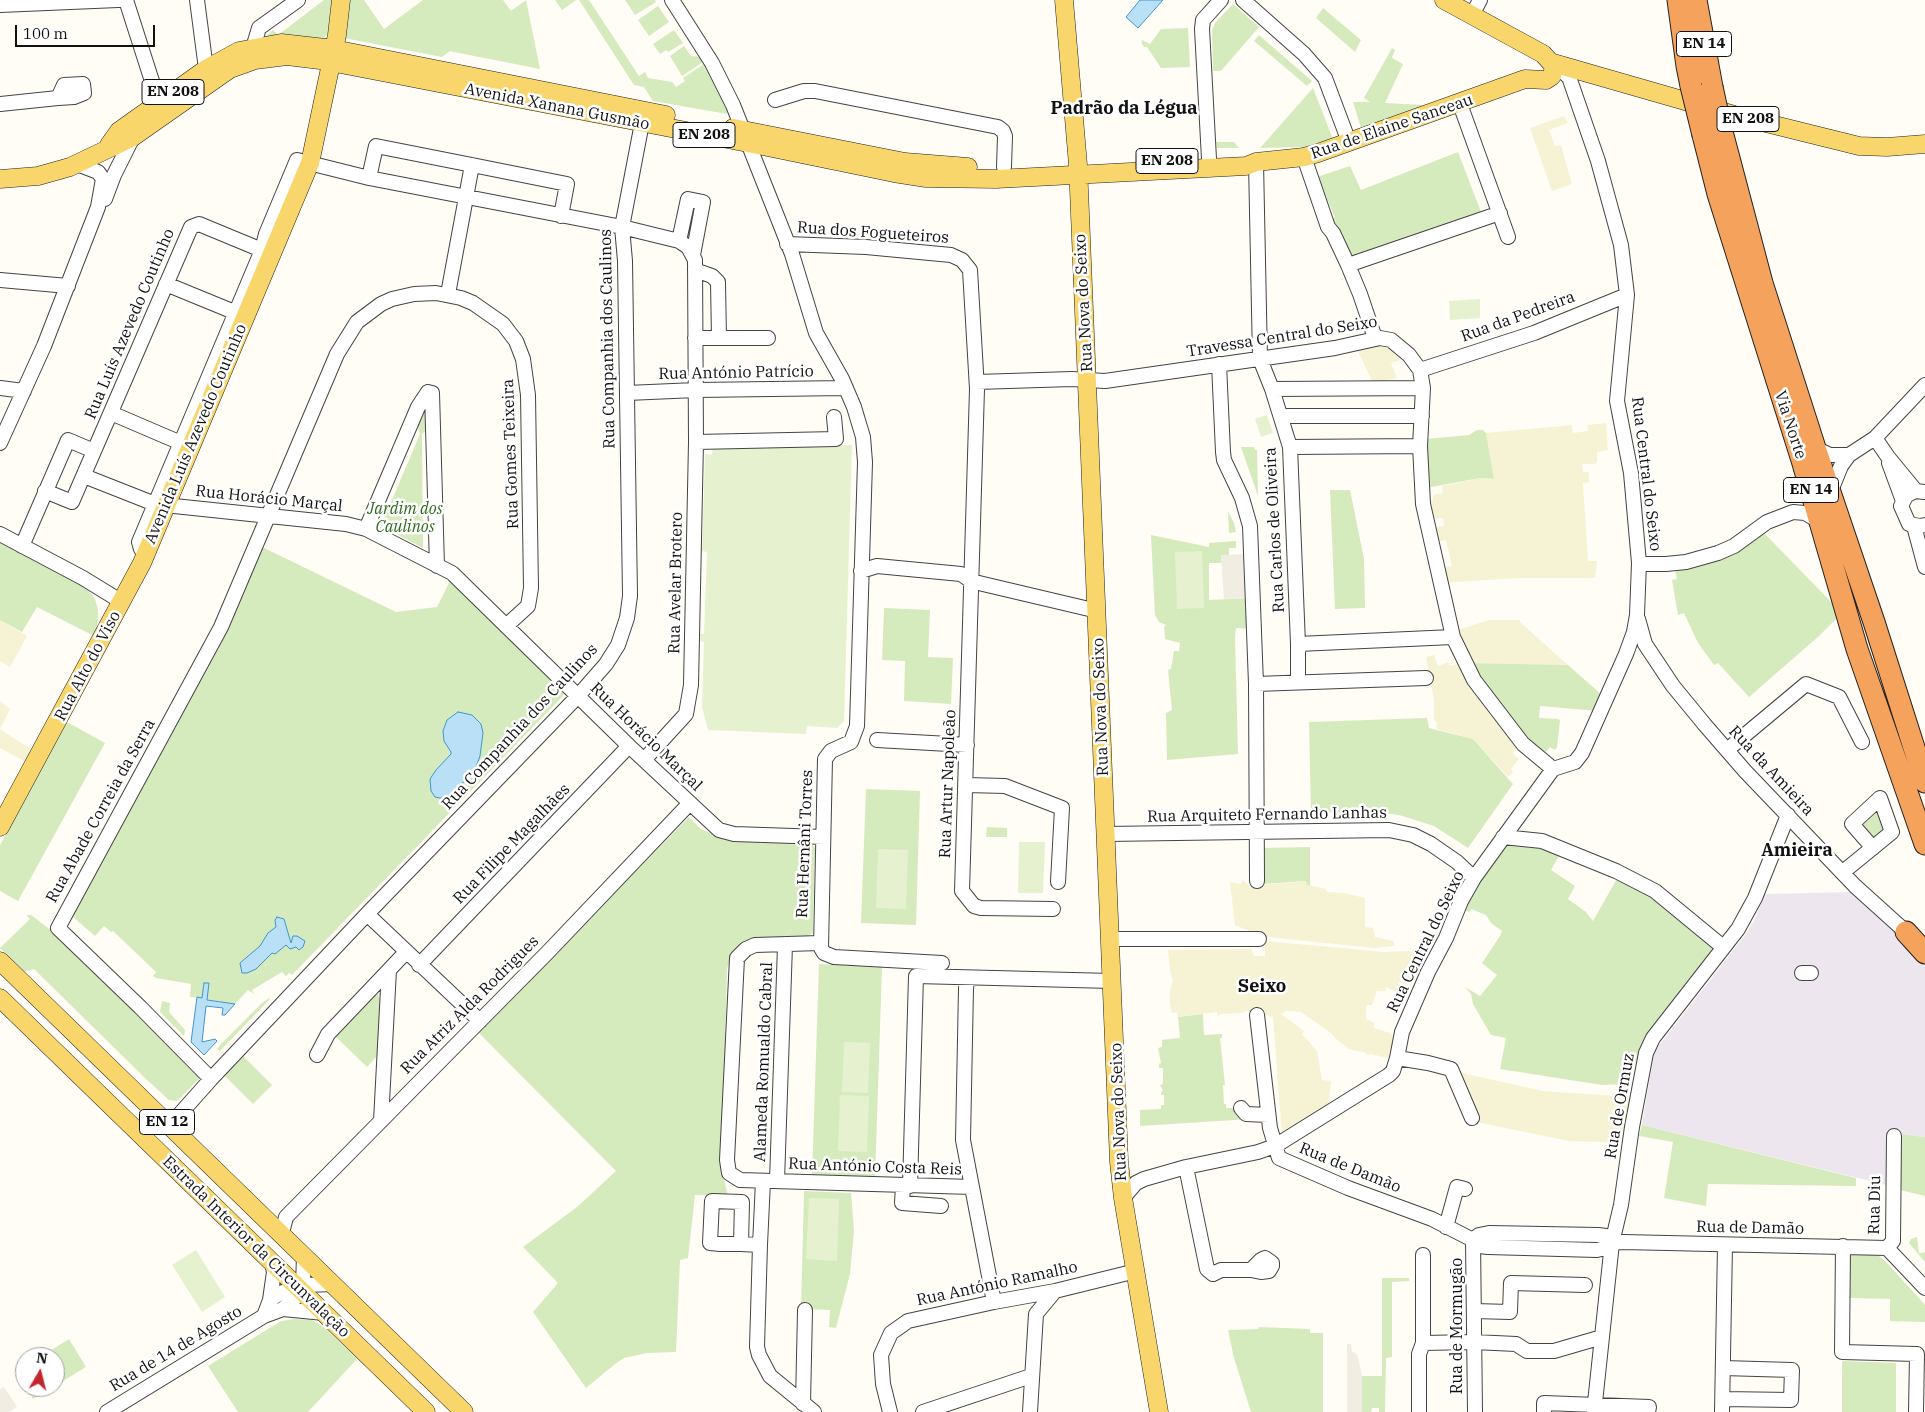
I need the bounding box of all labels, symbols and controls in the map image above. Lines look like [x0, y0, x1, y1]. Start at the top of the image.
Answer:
scale bar [18, 15, 158, 47]
text: 100 m [23, 24, 68, 43]
road number: EN 14 [1676, 32, 1732, 56]
road number: EN 208 [142, 80, 204, 104]
street label: Avenida Xanana Gusmão [463, 80, 651, 134]
street label: Rua de Elaine Sanceau [1308, 90, 1476, 164]
district label: Padrão da Légua [1051, 98, 1197, 120]
road number: EN 208 [1717, 106, 1779, 132]
road number: EN 208 [673, 122, 735, 148]
road number: EN 208 [1136, 148, 1198, 174]
street label: Rua dos Fogueteiros [796, 218, 950, 248]
street label: Rua Luís Azevedo Coutinho [81, 226, 179, 422]
street label: Rua Companhia dos Caulinos [596, 229, 620, 449]
street label: Rua Nova do Seixo [1071, 233, 1097, 373]
street label: Rua da Pedreira [1458, 287, 1578, 347]
street label: Travessa Central do Seixo [1185, 312, 1379, 362]
street label: Avenida Luís Azevedo Coutinho [141, 321, 251, 547]
street label: Rua António Patrício [658, 362, 814, 384]
street label: Rua Gomes Teixeira [499, 379, 523, 529]
street label: Via Norte [1770, 388, 1810, 462]
street label: Rua Central do Seixo [1627, 396, 1665, 552]
street label: Rua Carlos de Oliveira [1261, 447, 1289, 613]
road number: EN 14 [1784, 478, 1838, 502]
street label: Rua Horácio Marçal [194, 482, 344, 516]
park label: Jardim dos Caulinos [367, 499, 443, 537]
street label: Rua Avelar Brotero [665, 512, 687, 654]
street label: Rua Alto do Viso [51, 608, 125, 724]
street label: Rua Nova do Seixo [1089, 638, 1113, 776]
street label: Rua Companhia dos Caulinos [438, 640, 602, 814]
street label: Rua Horácio Marçal [586, 679, 706, 795]
street label: Rua Artur Napoleão [936, 709, 960, 859]
street label: Rua Abade Correia da Serra [42, 716, 160, 906]
street label: Rua da Amieira [1724, 722, 1818, 820]
street label: Rua Hernâni Torres [793, 769, 817, 919]
street label: Rua Filipe Magalhães [450, 780, 574, 908]
street label: Rua Arquiteto Fernando Lanhas [1147, 803, 1387, 827]
district label: Amieira [1761, 840, 1833, 862]
street label: Rua Central do Seixo [1383, 868, 1469, 1016]
street label: Rua Atriz Alda Rodrigues [397, 932, 543, 1078]
street label: Alameda Romualdo Cabral [751, 962, 777, 1162]
district label: Seixo [1238, 976, 1286, 998]
street label: Rua Nova do Seixo [1107, 1043, 1131, 1181]
street label: Rua de Ormuz [1601, 1052, 1639, 1160]
road number: EN 12 [140, 1110, 194, 1134]
street label: Rua de Damão [1296, 1139, 1404, 1197]
street label: Estrada Interior da Circunvalação [158, 1152, 354, 1342]
street label: Rua António Costa Reis [788, 1154, 962, 1180]
street label: Rua Diu [1865, 1175, 1885, 1235]
street label: Rua de Damão [1696, 1217, 1804, 1239]
street label: Rua António Ramalho [915, 1258, 1079, 1310]
street label: Rua de Mormugão [1447, 1258, 1467, 1394]
street label: Rua de 14 de Agosto [106, 1302, 246, 1396]
north arrow [15, 1347, 65, 1397]
text: N [35, 1348, 49, 1368]

